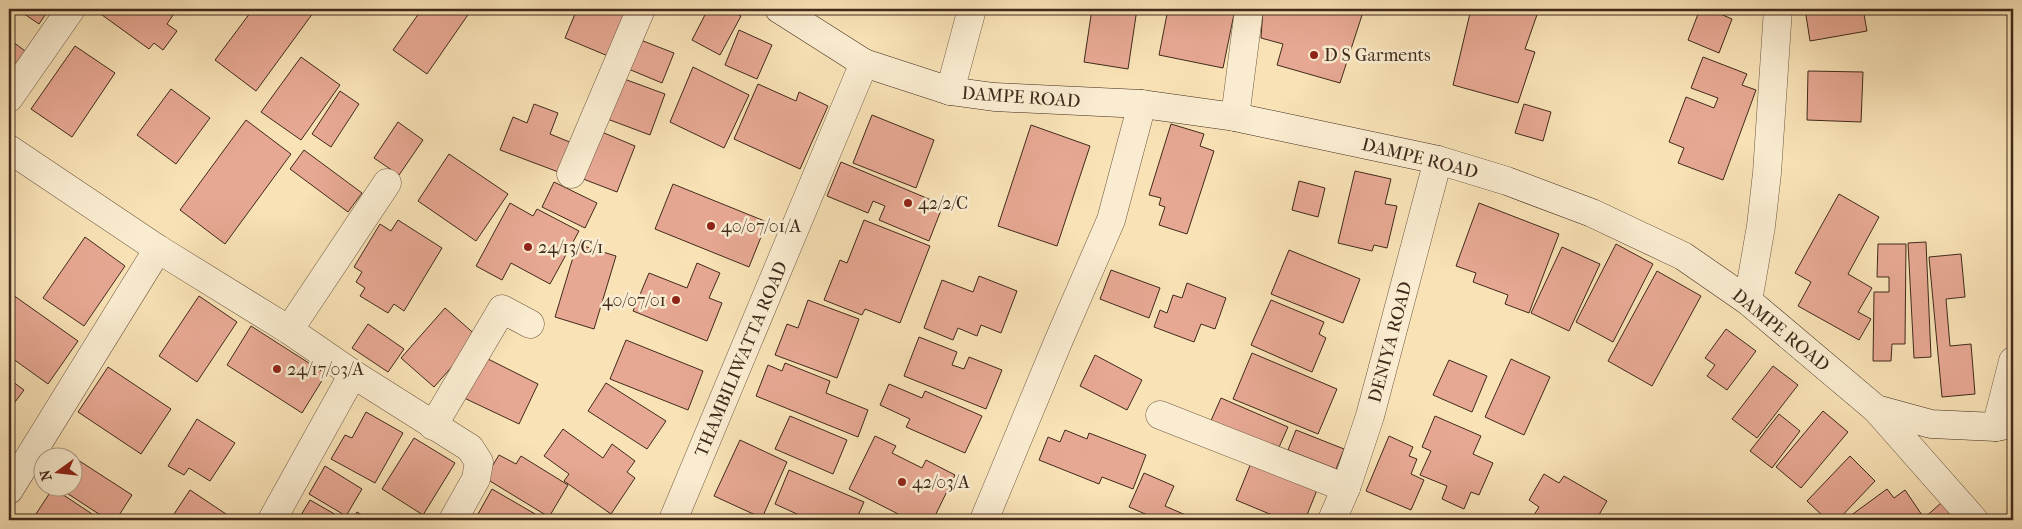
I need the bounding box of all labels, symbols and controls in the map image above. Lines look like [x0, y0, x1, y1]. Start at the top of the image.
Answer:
place label: D S Garments [1324, 45, 1431, 66]
marker: D S Garments [1308, 49, 1320, 61]
street label: DAMPE ROAD [961, 83, 1081, 112]
street label: DAMPE ROAD [1360, 134, 1480, 183]
place label: 42/2/C [918, 193, 968, 214]
marker: 42/2/C [902, 197, 914, 209]
place label: 40/07/01/A [721, 216, 801, 237]
marker: 40/07/01/A [705, 220, 717, 232]
place label: 24/13/C/1 [538, 237, 603, 258]
marker: 24/13/C/1 [522, 241, 534, 253]
street label: THAMBILIWATTA ROAD [691, 258, 792, 460]
street label: DENIYA ROAD [1364, 279, 1417, 405]
street label: DAMPE ROAD [1728, 285, 1834, 376]
place label: 40/07/01 [602, 290, 666, 311]
marker: 40/07/01 [670, 294, 682, 306]
place label: 24/17/03/A [287, 359, 364, 380]
marker: 24/17/03/A [271, 363, 283, 375]
north arrow [32, 446, 82, 496]
text: N [36, 468, 56, 483]
place label: 42/03/A [912, 472, 970, 493]
marker: 42/03/A [896, 476, 908, 488]

